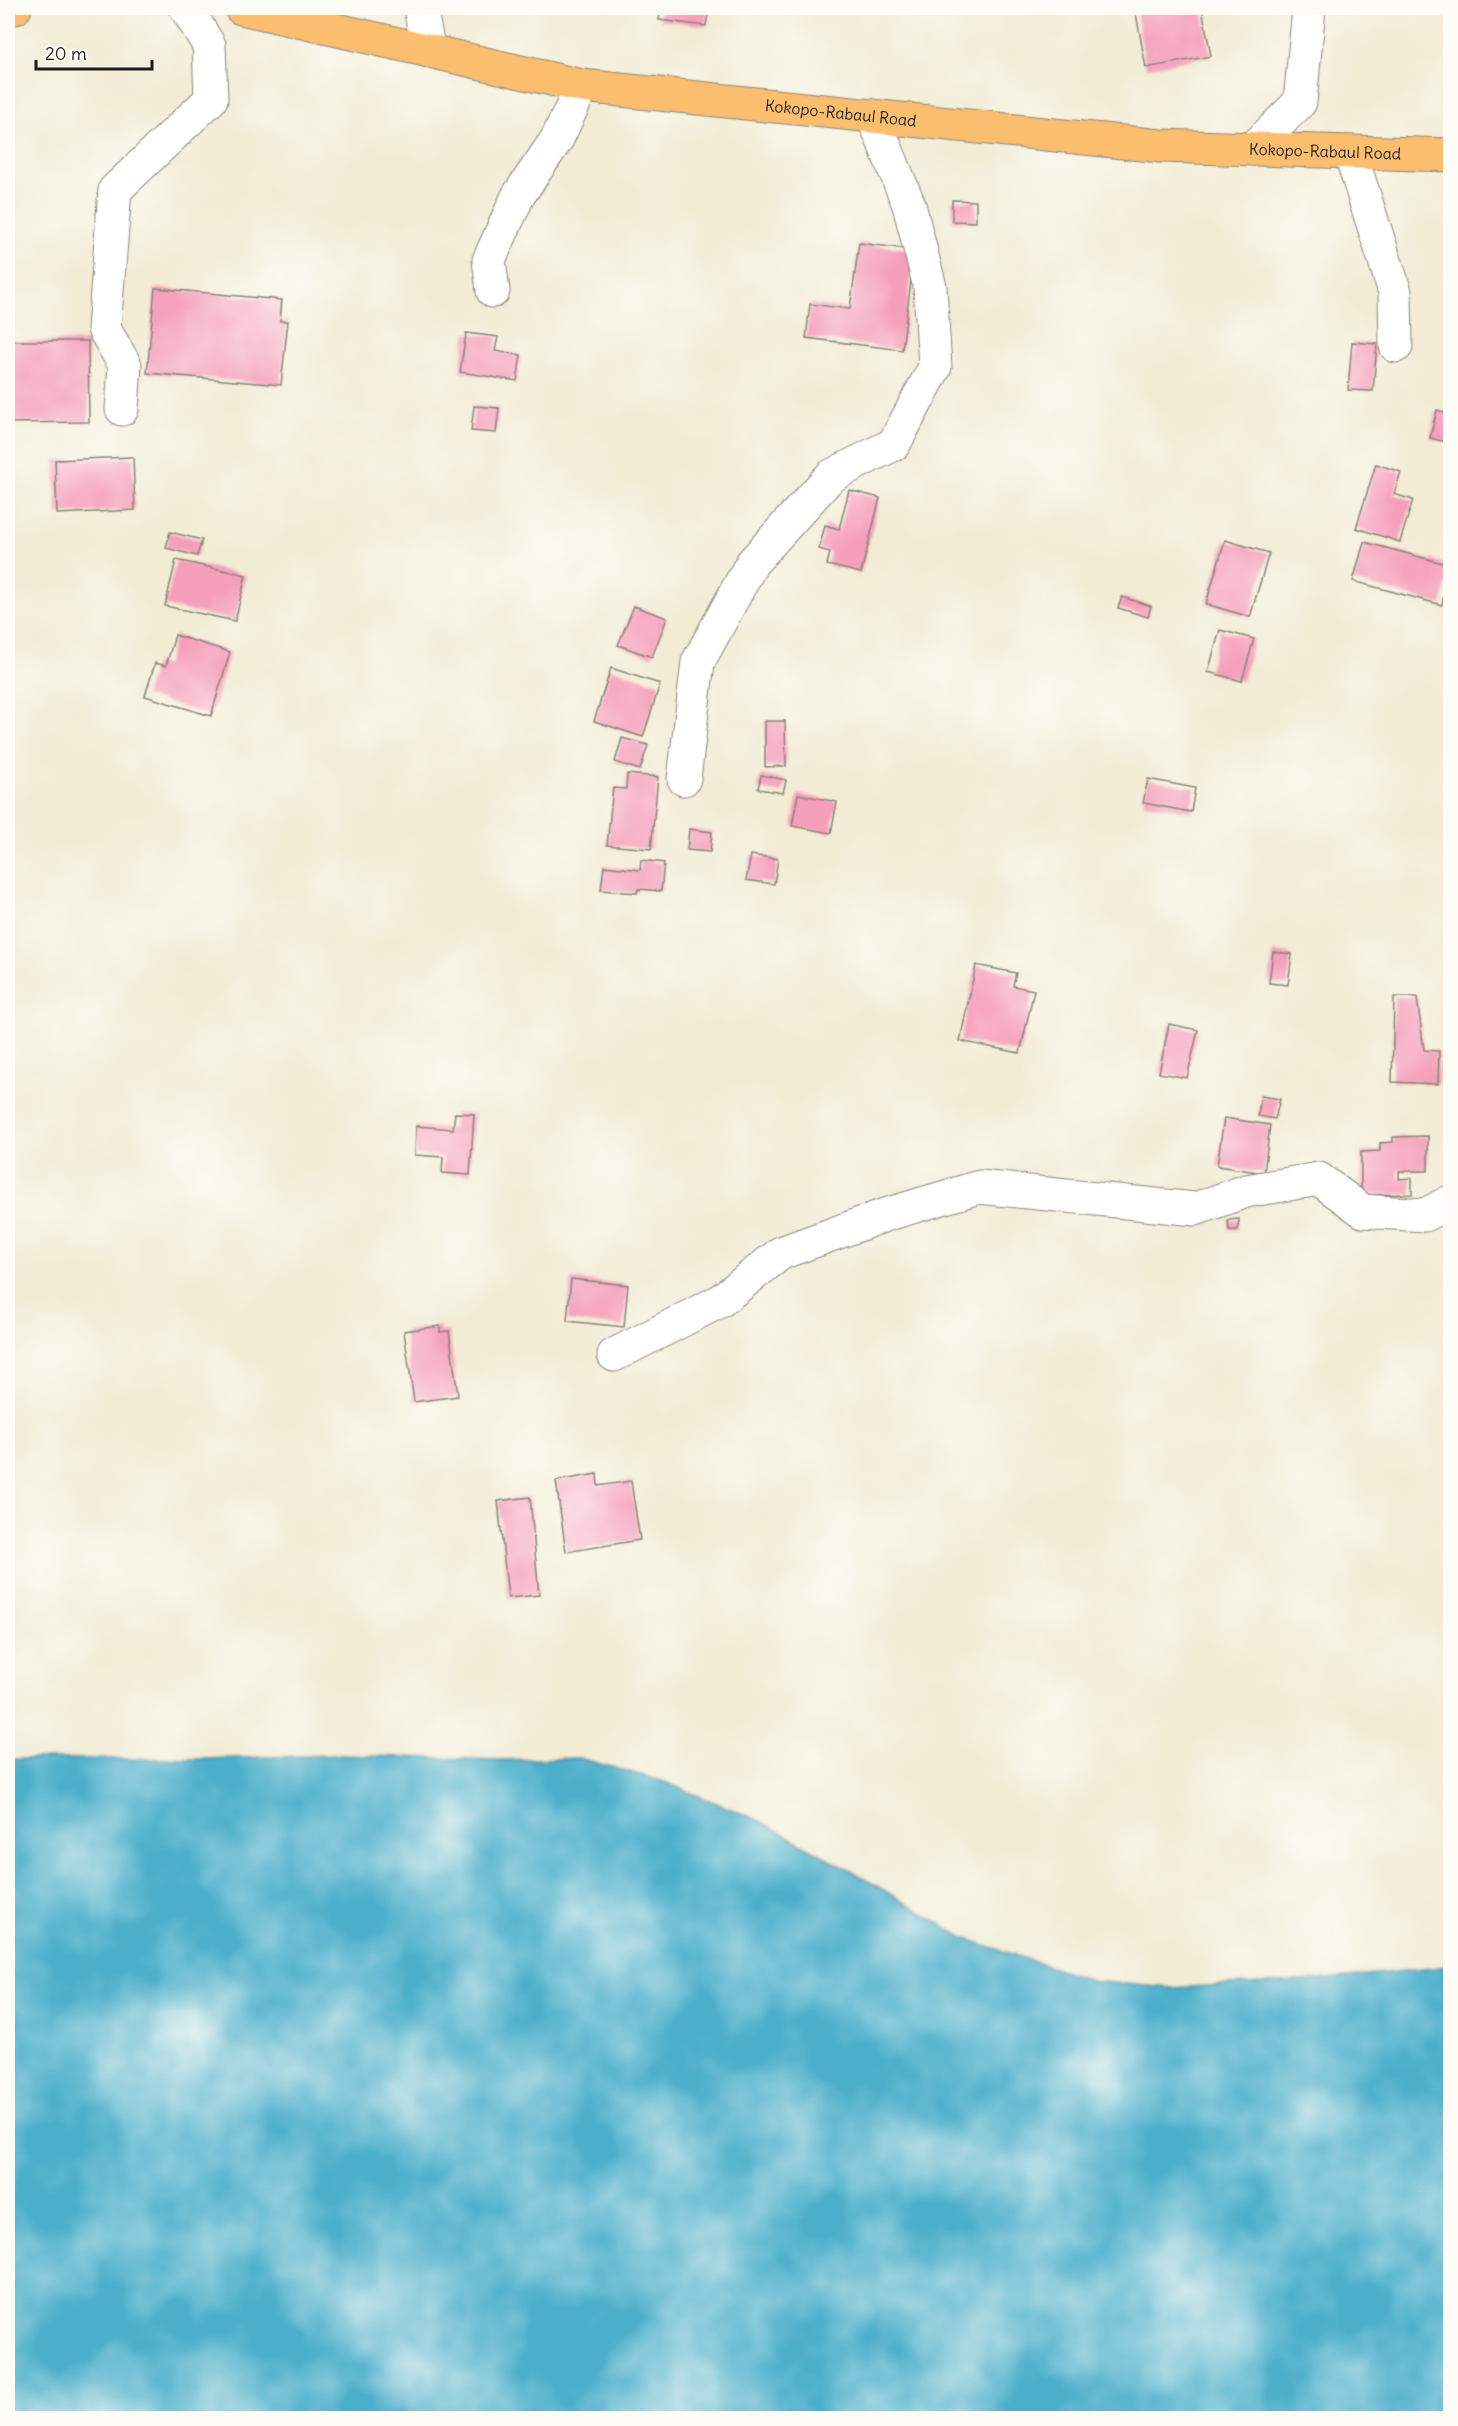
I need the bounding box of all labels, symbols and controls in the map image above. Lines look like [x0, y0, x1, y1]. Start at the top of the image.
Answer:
scale bar [36, 33, 152, 71]
text: 20 m [45, 42, 87, 65]
street label: Kokopo-Rabaul Road [764, 95, 918, 131]
street label: Kokopo-Rabaul Road [1249, 139, 1401, 163]

